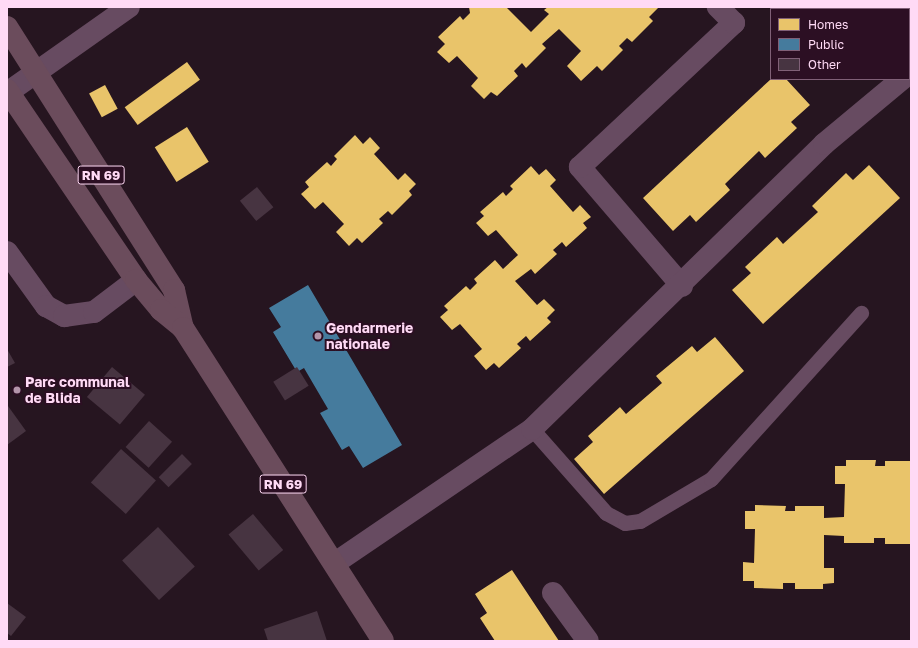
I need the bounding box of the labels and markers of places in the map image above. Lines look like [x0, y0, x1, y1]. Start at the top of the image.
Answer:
place label: Gendarmerie nationale [326, 320, 413, 352]
marker: Gendarmerie nationale [313, 331, 323, 341]
place label: Parc communal de Blida [25, 374, 130, 406]
marker: Parc communal de Blida [12, 385, 22, 395]

